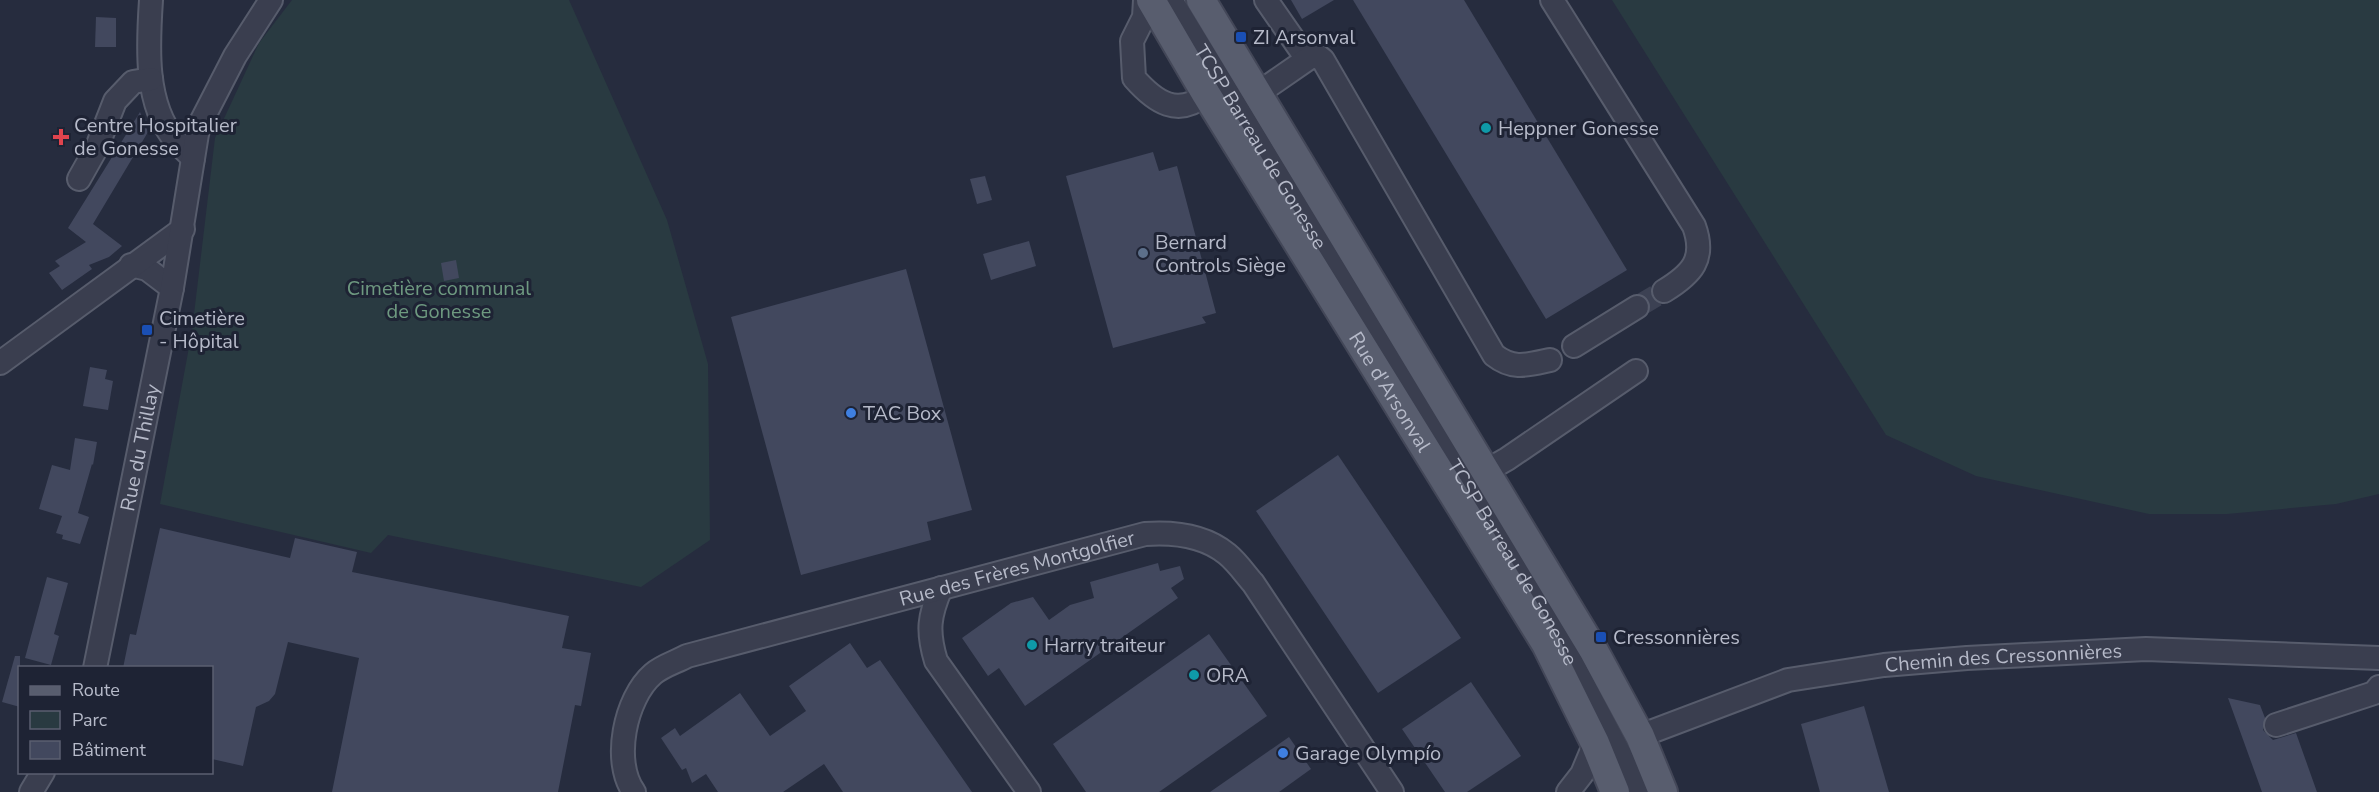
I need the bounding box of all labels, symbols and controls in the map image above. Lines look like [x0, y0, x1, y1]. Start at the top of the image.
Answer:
place label: ZI Arsonval [1253, 24, 1355, 51]
marker: ZI Arsonval [1234, 30, 1248, 44]
street label: TCSP Barreau de Gonesse [1187, 40, 1333, 255]
place label: Centre Hospitalier de Gonesse [74, 112, 237, 162]
place label: Heppner Gonesse [1498, 115, 1659, 142]
marker: Heppner Gonesse [1479, 121, 1493, 135]
marker: Centre Hospitalier de Gonesse [52, 128, 70, 146]
place label: Bernard Controls Siège [1155, 229, 1286, 279]
marker: Bernard Controls Siège [1136, 246, 1150, 260]
park label: Cimetière communal de Gonesse [347, 275, 531, 325]
place label: Cimetière - Hôpital [159, 305, 245, 355]
marker: Cimetière - Hôpital [140, 323, 154, 337]
street label: Rue d'Arsonval [1342, 327, 1437, 457]
street label: Rue du Thillay [114, 381, 166, 514]
place label: TAC Box [863, 400, 942, 427]
marker: TAC Box [844, 406, 858, 420]
street label: TCSP Barreau de Gonesse [1441, 454, 1584, 670]
street label: Rue des Frères Montgolfier [896, 524, 1138, 613]
place label: Cressonnières [1613, 624, 1740, 651]
marker: Cressonnières [1594, 630, 1608, 644]
place label: Harry traiteur [1044, 632, 1165, 659]
street label: Chemin des Cressonnières [1884, 637, 2123, 679]
marker: Harry traiteur [1025, 638, 1039, 652]
place label: ORA [1206, 662, 1249, 689]
legend [18, 666, 213, 774]
marker: ORA [1187, 668, 1201, 682]
text: Route [72, 678, 120, 702]
text: Parc [72, 708, 107, 732]
text: Bâtiment [72, 738, 146, 762]
place label: Garage Olympío [1295, 740, 1441, 767]
marker: Garage Olympío [1276, 746, 1290, 760]

